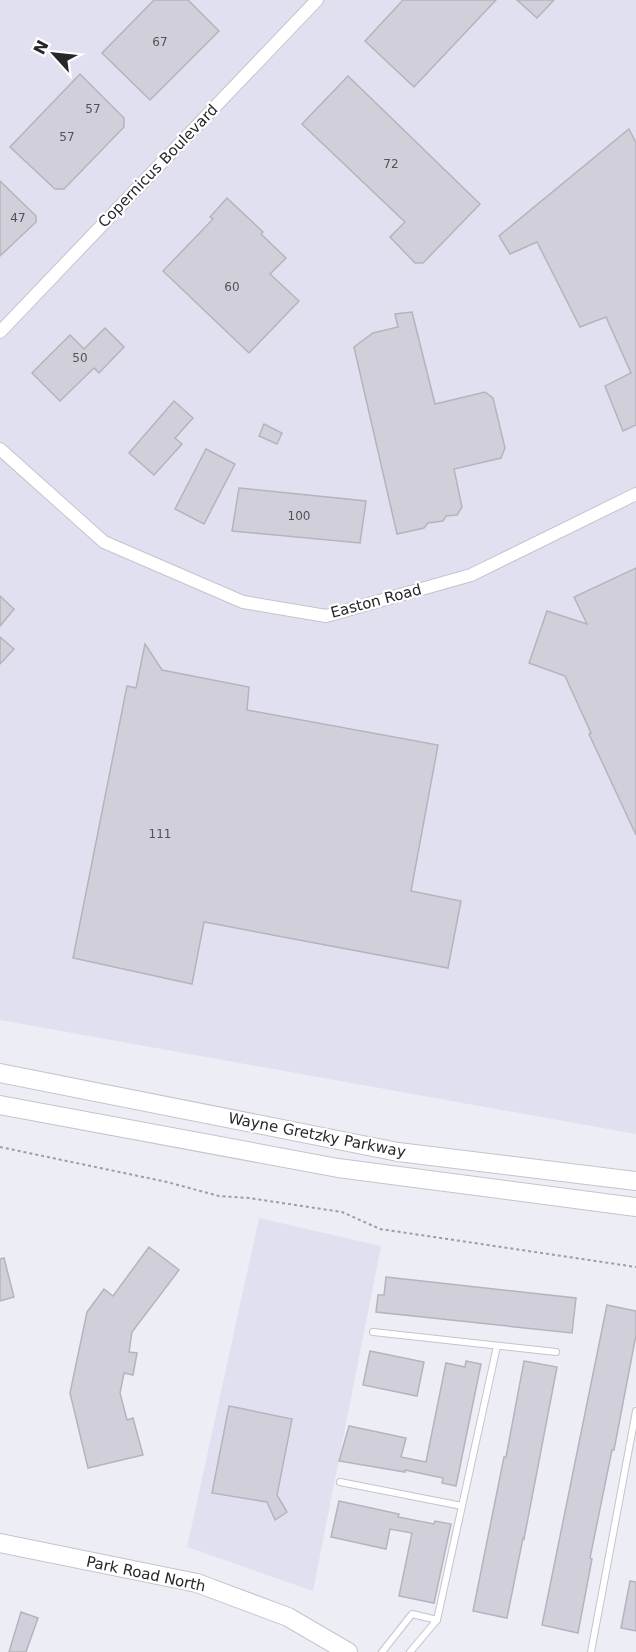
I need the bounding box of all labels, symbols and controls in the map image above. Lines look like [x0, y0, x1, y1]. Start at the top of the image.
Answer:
north arrow [24, 24, 84, 84]
house number: 67 [152, 35, 168, 49]
text: N [30, 37, 53, 58]
street label: Copernicus Boulevard [94, 101, 222, 231]
house number: 57 [85, 102, 101, 116]
house number: 57 [59, 130, 75, 144]
house number: 72 [383, 157, 399, 171]
house number: 47 [10, 211, 26, 225]
house number: 60 [224, 280, 240, 294]
house number: 50 [72, 351, 88, 365]
house number: 100 [288, 509, 310, 523]
street label: Easton Road [329, 580, 423, 622]
house number: 111 [149, 827, 171, 841]
street label: Wayne Gretzky Parkway [227, 1109, 407, 1161]
street label: Park Road North [85, 1553, 207, 1595]

